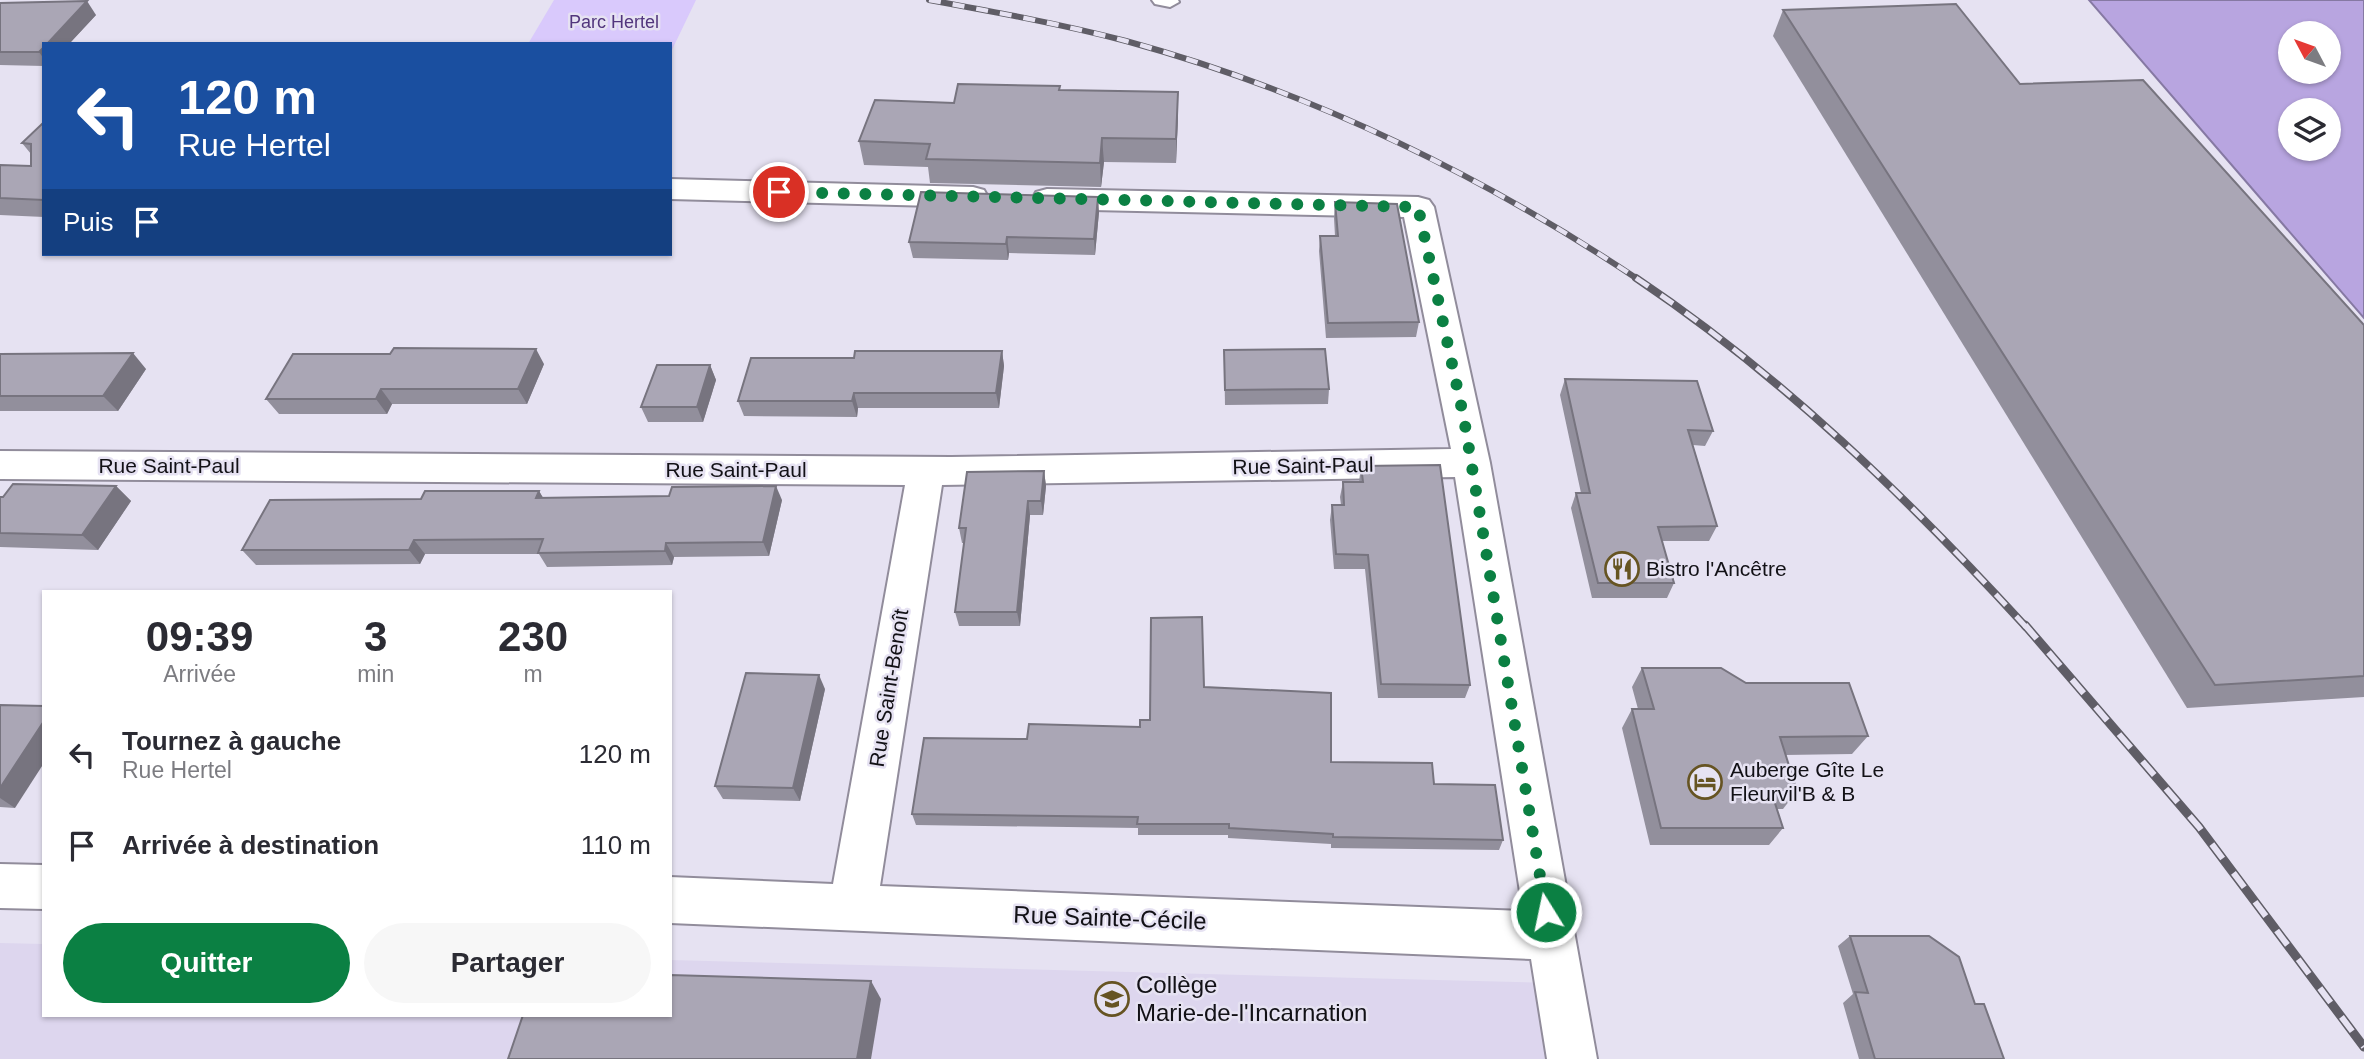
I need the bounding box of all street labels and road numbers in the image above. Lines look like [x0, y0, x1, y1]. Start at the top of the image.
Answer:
street label: Rue Saint-Paul [1232, 453, 1374, 478]
street label: Rue Saint-Paul [98, 454, 240, 477]
street label: Rue Saint-Paul [665, 458, 807, 481]
street label: Rue Saint-Benoît [865, 607, 912, 769]
street label: Rue Sainte-Cécile [1013, 901, 1207, 934]

